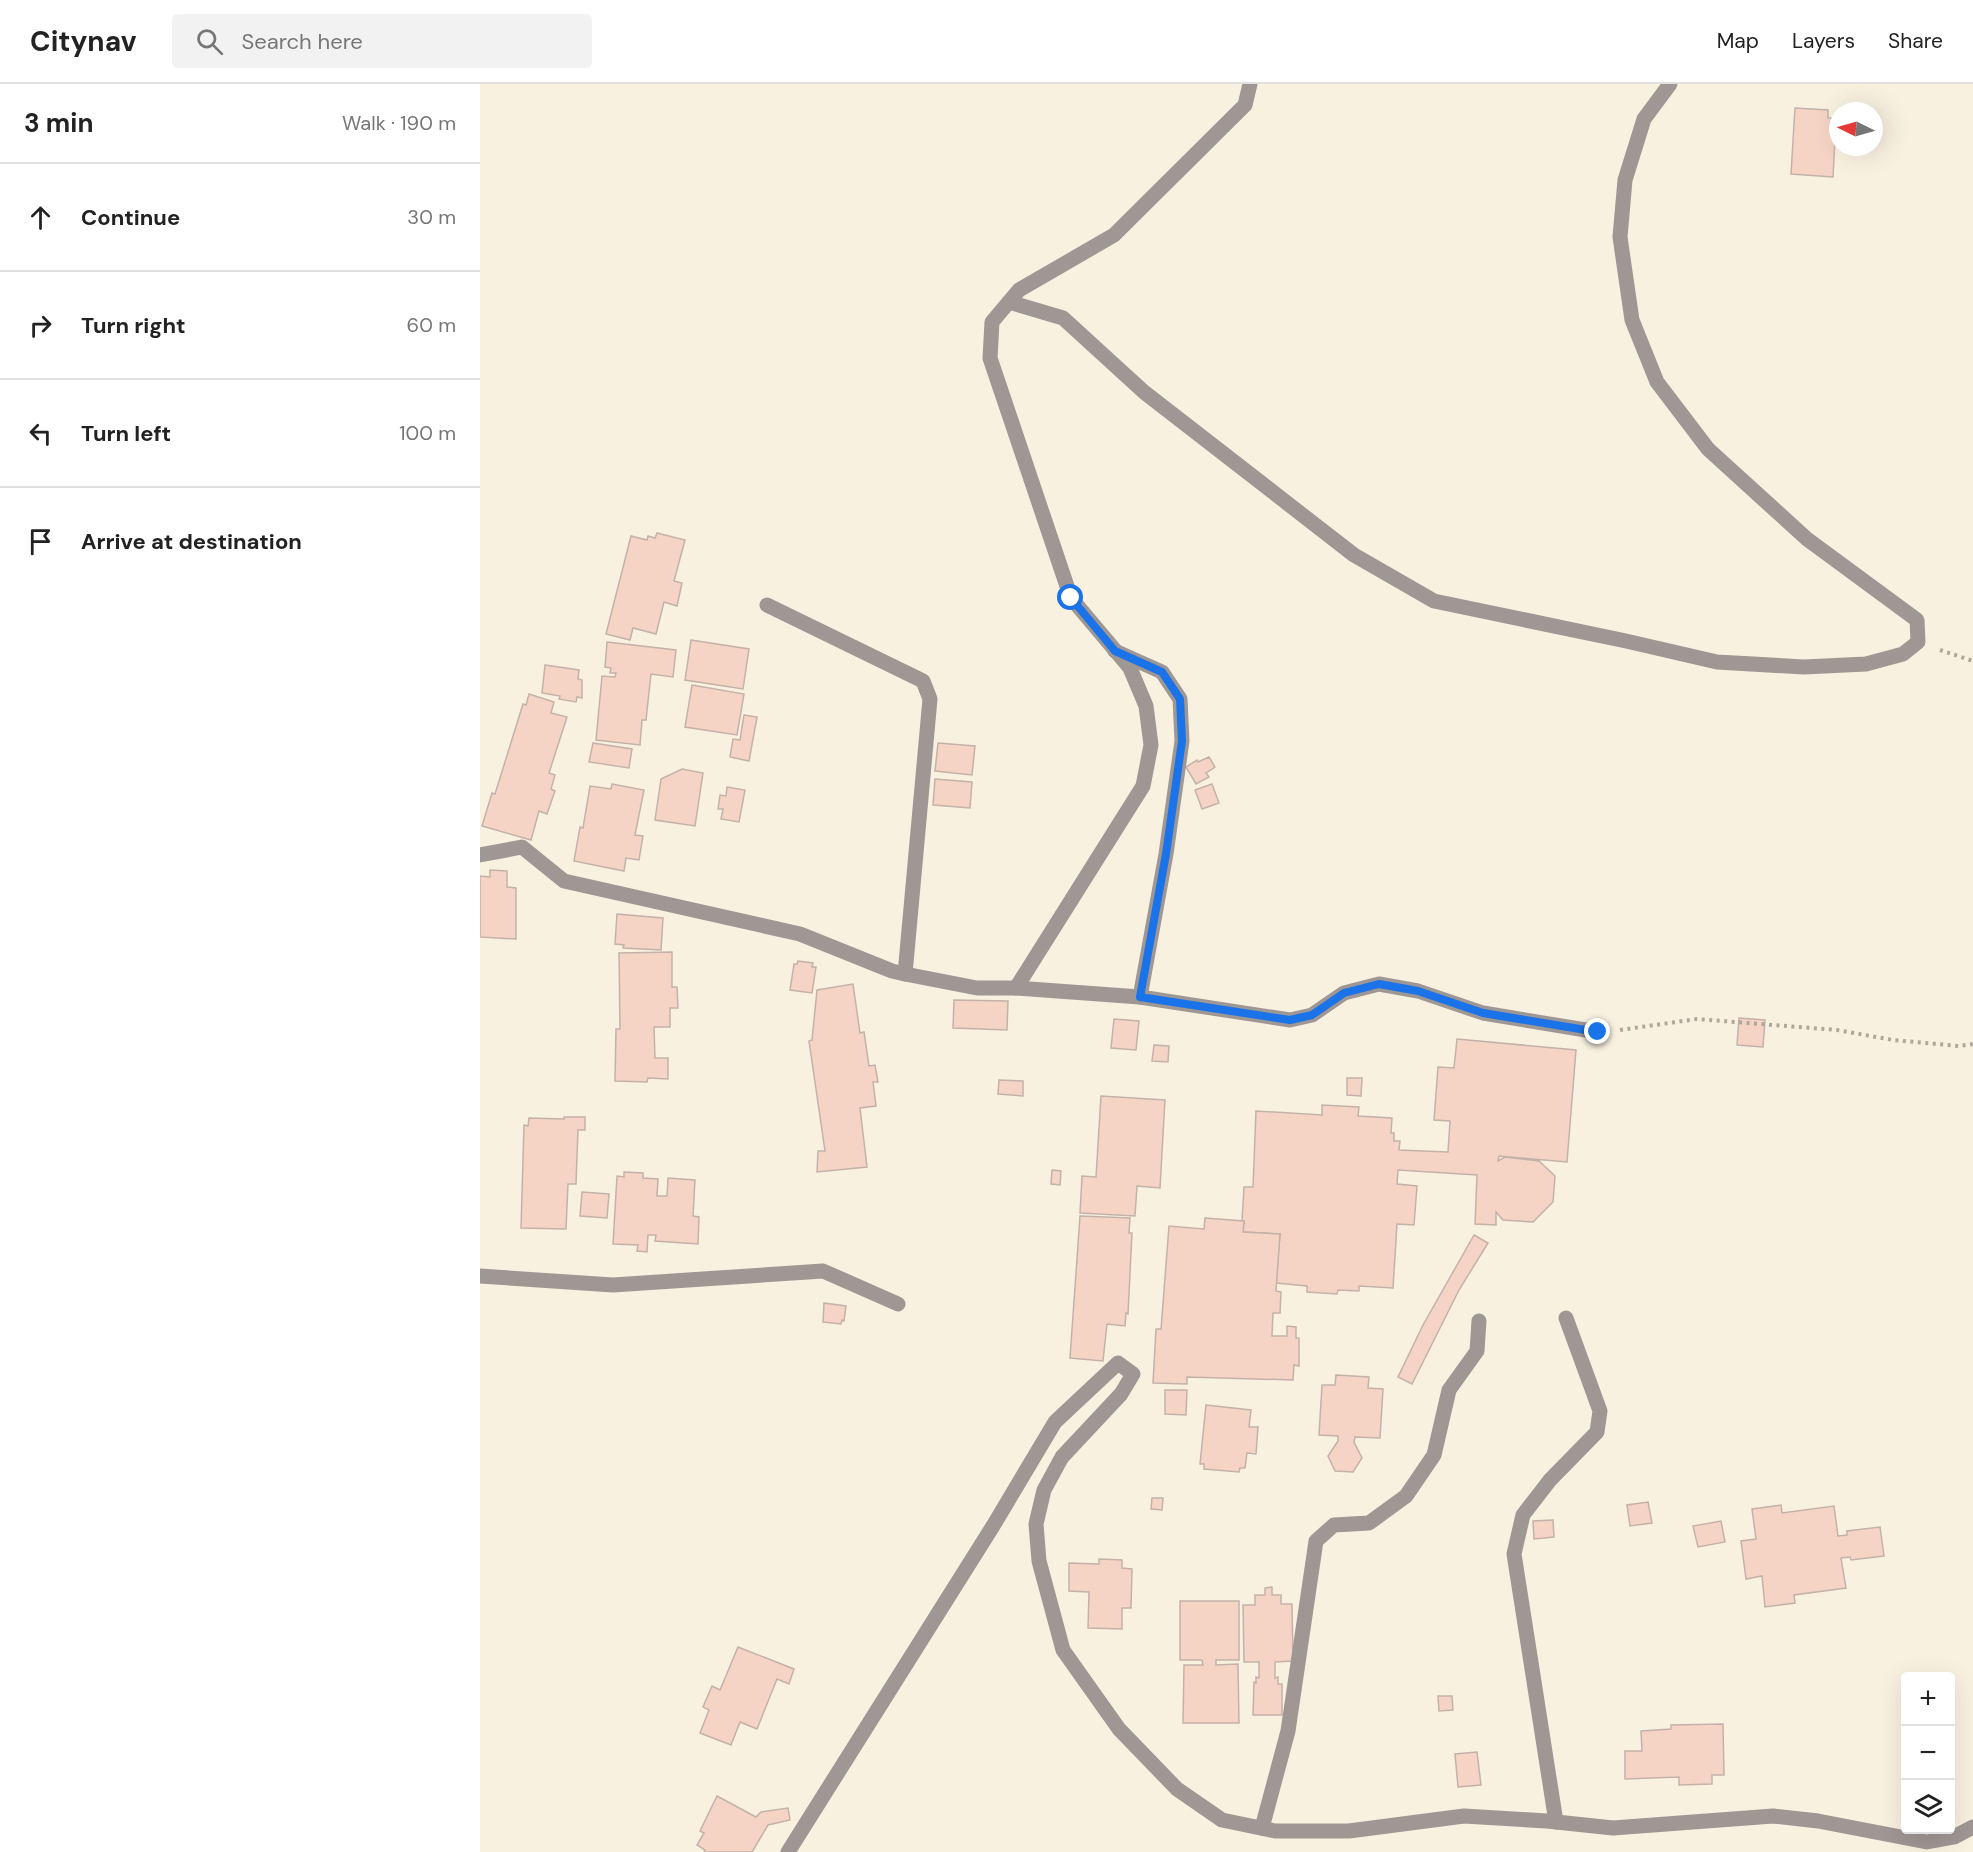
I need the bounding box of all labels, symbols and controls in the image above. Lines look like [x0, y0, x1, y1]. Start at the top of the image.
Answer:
search box [172, 14, 592, 68]
text: Citynav [30, 23, 136, 60]
icon: search [193, 25, 226, 58]
text: Search here [241, 27, 363, 56]
text: Map [1717, 27, 1759, 55]
text: Layers [1792, 27, 1855, 55]
text: Share [1888, 27, 1943, 55]
north arrow [1829, 102, 1883, 156]
text: 3 min [24, 106, 93, 140]
text: Walk · 190 m [342, 110, 456, 136]
icon: ahead [24, 201, 57, 234]
text: Continue [81, 203, 180, 232]
text: 30 m [407, 204, 456, 230]
icon: right [24, 309, 57, 342]
text: Turn right [81, 311, 186, 340]
text: 60 m [407, 312, 456, 338]
icon: left [24, 417, 57, 450]
text: Turn left [81, 419, 171, 448]
text: 100 m [399, 420, 456, 446]
icon: arrive [24, 525, 57, 558]
text: Arrive at destination [81, 527, 302, 556]
route start [1057, 584, 1083, 610]
route end [1584, 1018, 1610, 1044]
map controls [1901, 1672, 1955, 1834]
button: + [1901, 1672, 1955, 1726]
button: − [1901, 1726, 1955, 1780]
button: layers [1901, 1780, 1955, 1834]

